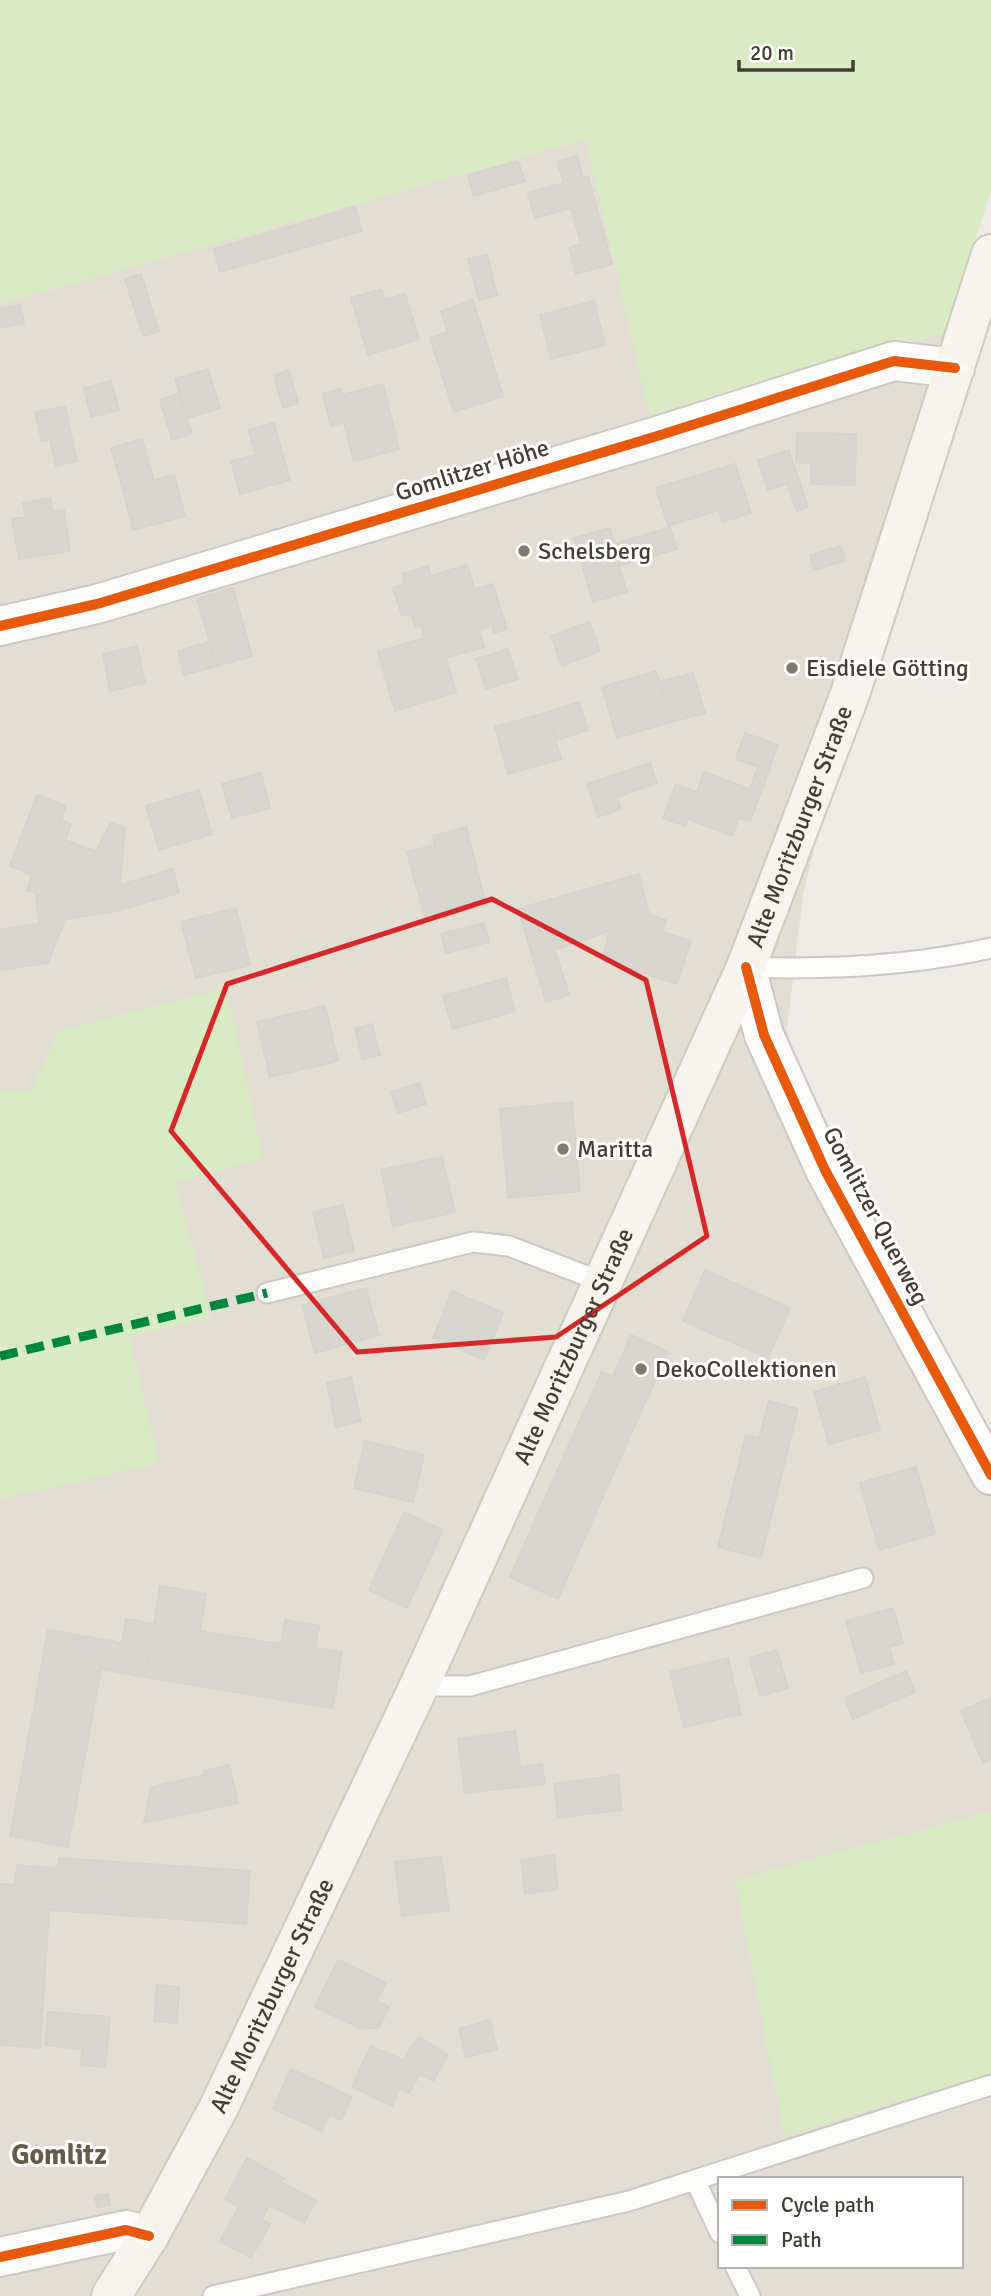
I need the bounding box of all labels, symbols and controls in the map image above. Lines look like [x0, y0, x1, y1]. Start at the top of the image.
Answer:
scale bar [739, 28, 853, 72]
text: 20 m [750, 40, 794, 66]
street label: Gomlitzer Höhe [391, 432, 553, 508]
place label: Schelsberg [538, 536, 651, 566]
marker: Schelsberg [516, 543, 532, 559]
place label: Eisdiele Götting [806, 653, 969, 683]
marker: Eisdiele Götting [784, 660, 800, 676]
street label: Alte Moritzburger Straße [740, 701, 859, 952]
street label: Gomlitzer Querweg [816, 1122, 936, 1310]
place label: Maritta [577, 1134, 653, 1164]
marker: Maritta [555, 1141, 571, 1157]
street label: Alte Moritzburger Straße [507, 1223, 640, 1469]
place label: DekoCollektionen [655, 1354, 837, 1384]
marker: DekoCollektionen [633, 1361, 649, 1377]
street label: Alte Moritzburger Straße [203, 1873, 340, 2118]
district label: Gomlitz [11, 2138, 107, 2172]
legend [718, 2177, 963, 2268]
text: Cycle path [781, 2192, 875, 2218]
text: Path [781, 2227, 822, 2253]

